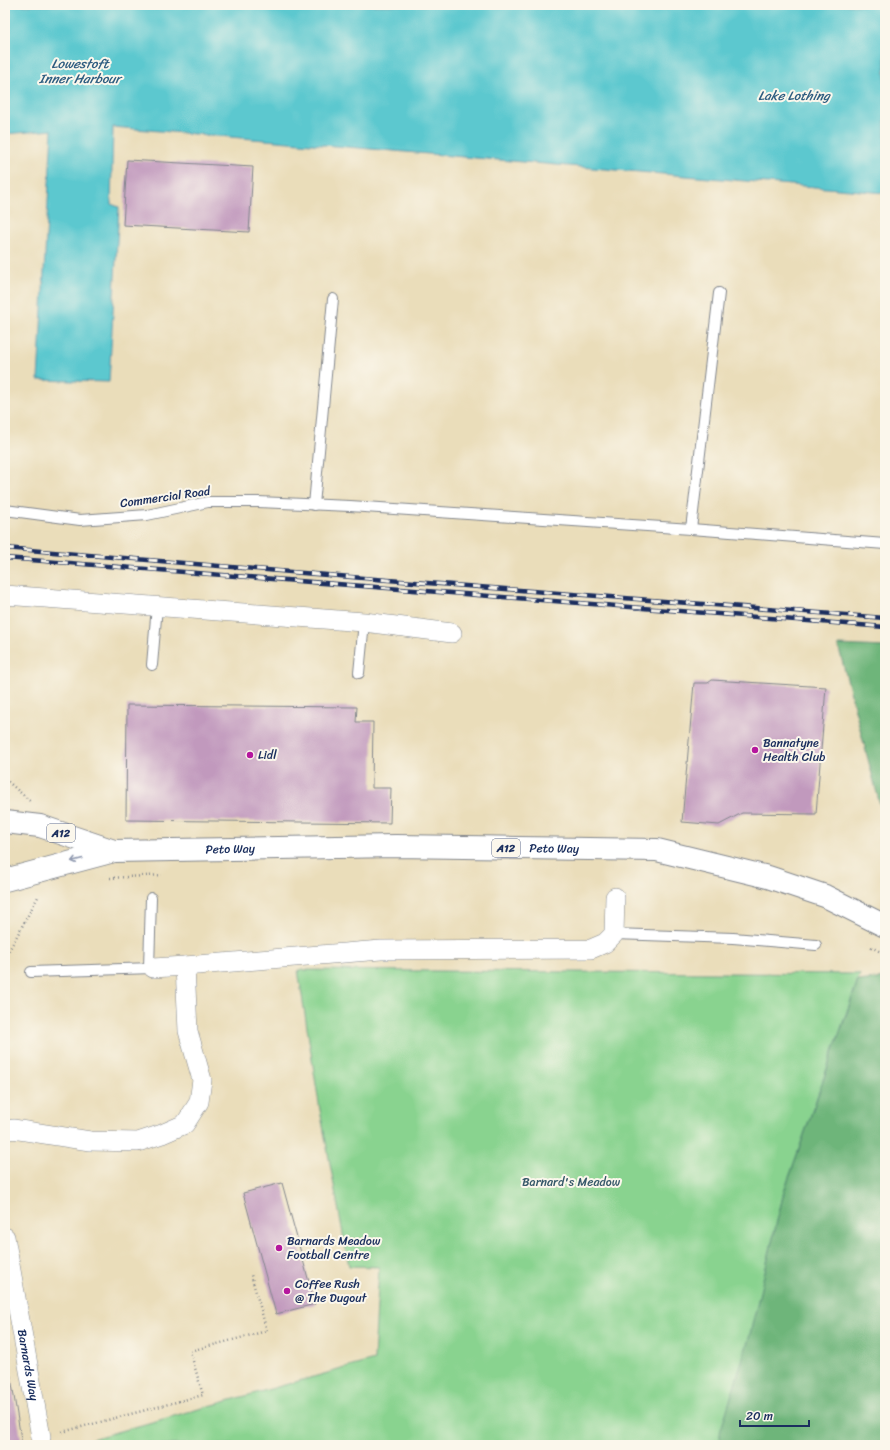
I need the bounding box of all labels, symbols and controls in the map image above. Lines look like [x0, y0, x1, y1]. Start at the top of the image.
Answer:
water label: Lowestoft Inner Harbour [38, 52, 123, 90]
water label: Lake Lothing [758, 84, 831, 107]
street label: Commercial Road [119, 480, 212, 514]
place label: Bannatyne Health Club [763, 732, 826, 768]
place label: Lidl [258, 744, 277, 766]
marker: Bannatyne Health Club [750, 745, 760, 755]
marker: Lidl [245, 750, 255, 760]
road number: A12 [47, 824, 75, 842]
street label: Peto Way [205, 837, 256, 860]
street label: Peto Way [529, 837, 580, 860]
road number: A12 [492, 839, 520, 857]
one-way arrow [70, 857, 83, 864]
park label: Barnard's Meadow [522, 1171, 621, 1193]
place label: Barnards Meadow Football Centre [287, 1230, 381, 1266]
marker: Barnards Meadow Football Centre [274, 1243, 284, 1253]
place label: Coffee Rush @ The Dugout [295, 1273, 368, 1309]
marker: Coffee Rush @ The Dugout [282, 1286, 292, 1296]
street label: Barnards Way [11, 1327, 45, 1403]
scale bar [740, 1402, 809, 1428]
text: 20 m [746, 1405, 773, 1427]

